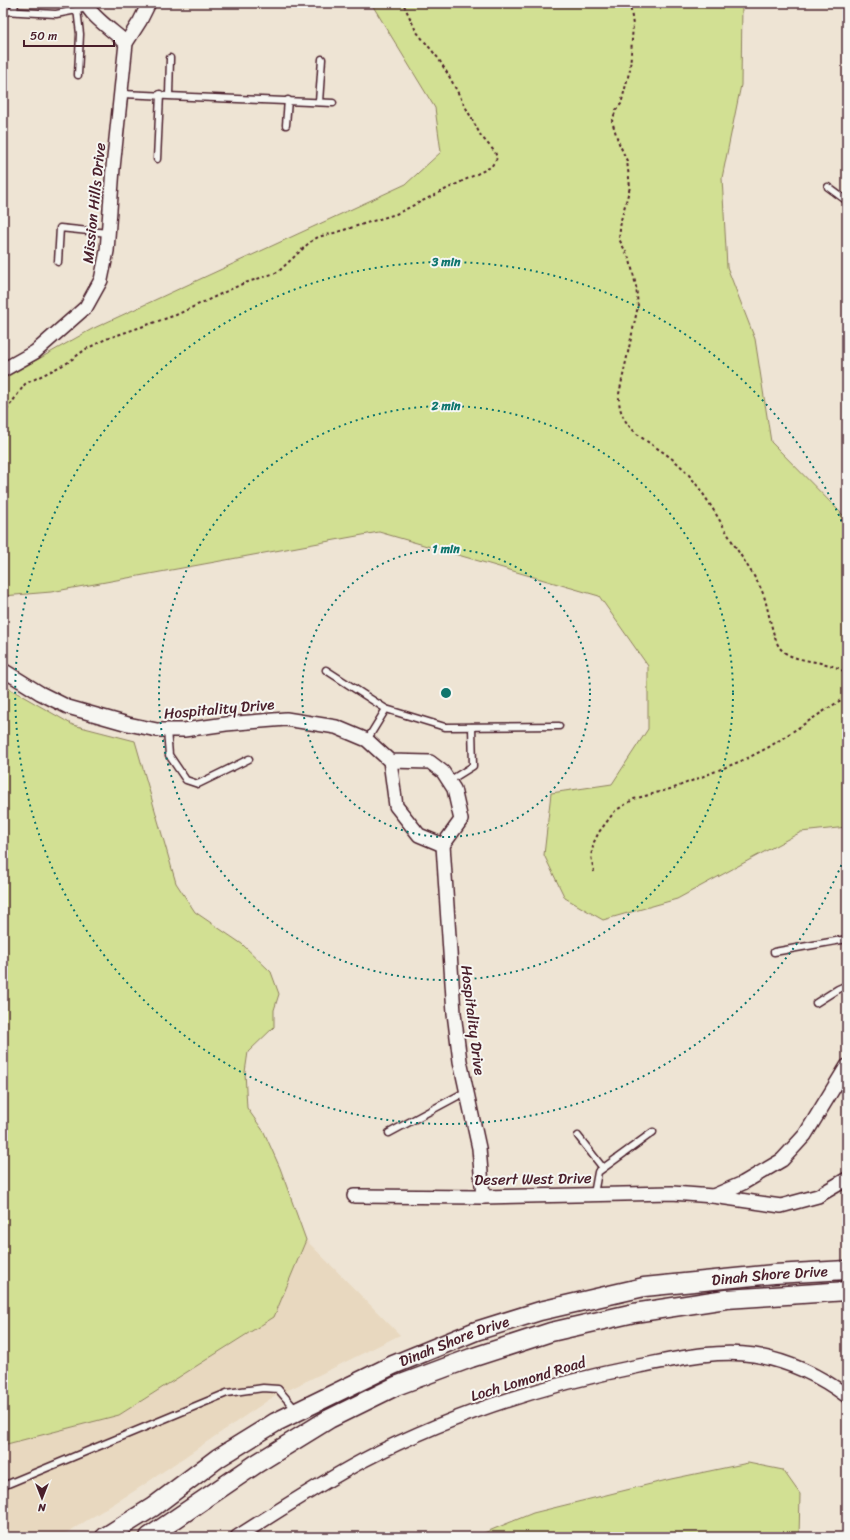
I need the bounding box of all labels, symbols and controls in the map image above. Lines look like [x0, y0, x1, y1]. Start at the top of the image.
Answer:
scale bar [24, 22, 114, 48]
text: 50 m [30, 25, 57, 47]
street label: Mission Hills Drive [75, 141, 113, 265]
text: 3 min [431, 251, 461, 273]
text: 2 min [430, 395, 461, 417]
text: 1 min [432, 538, 460, 560]
centre of rings [439, 686, 453, 700]
street label: Hospitality Drive [163, 691, 275, 727]
street label: Hospitality Drive [453, 963, 493, 1077]
street label: Desert West Drive [474, 1165, 592, 1193]
street label: Dinah Shore Drive [710, 1258, 828, 1293]
street label: Dinah Shore Drive [395, 1308, 512, 1374]
street label: Loch Lomond Road [467, 1349, 590, 1409]
north arrow [22, 1478, 62, 1518]
text: N [38, 1498, 47, 1517]

